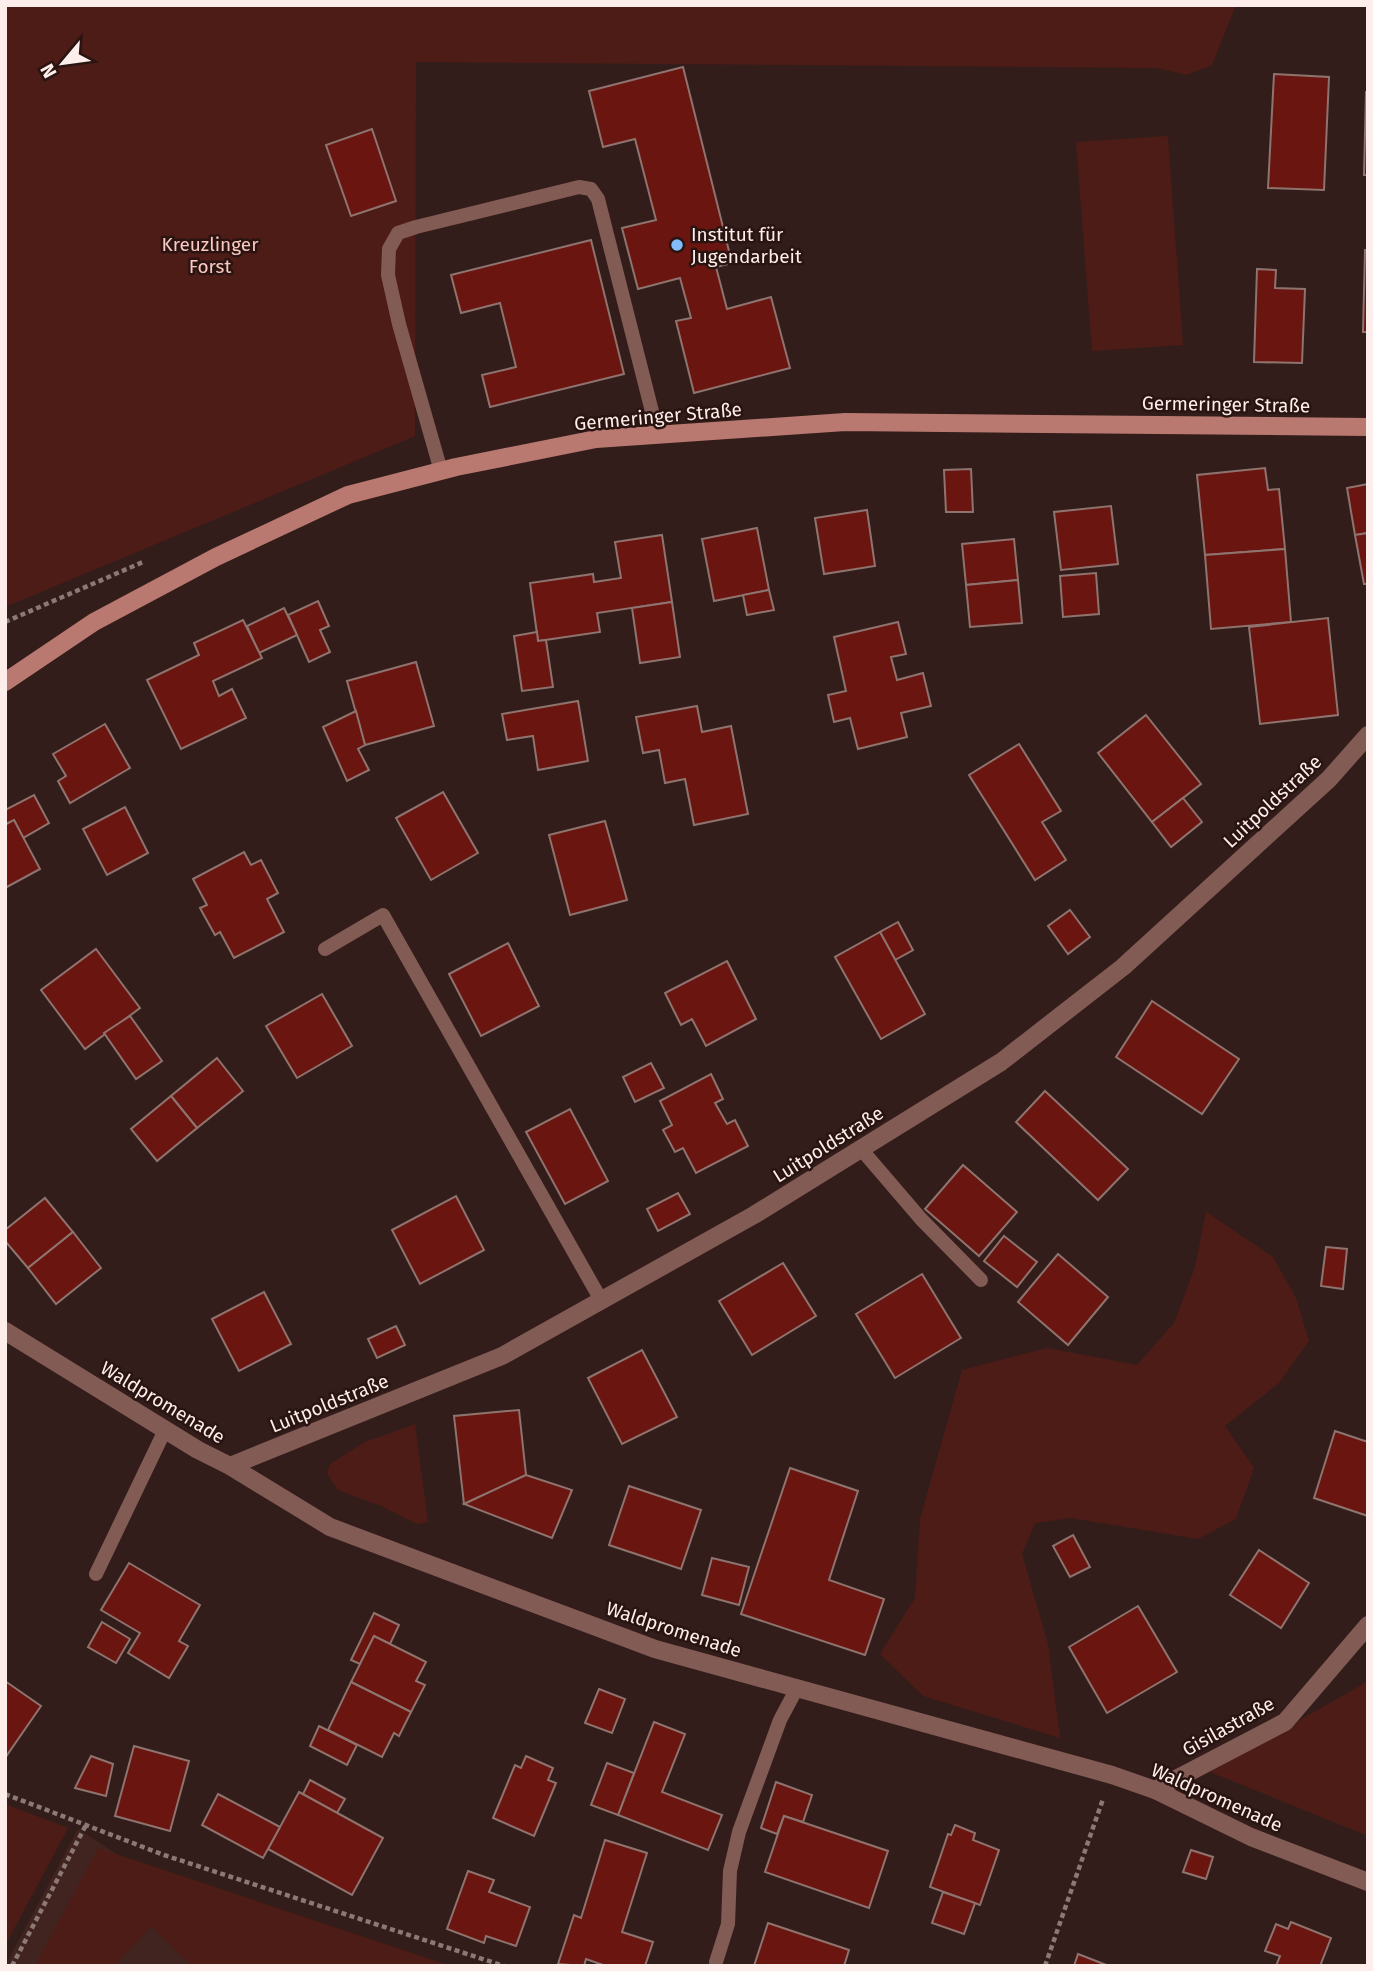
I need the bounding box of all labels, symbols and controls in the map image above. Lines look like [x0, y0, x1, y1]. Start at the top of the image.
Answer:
north arrow [28, 28, 98, 98]
text: N [35, 60, 62, 82]
place label: Institut für Jugendarbeit [691, 223, 802, 268]
park label: Kreuzlinger Forst [162, 233, 259, 278]
marker: Institut für Jugendarbeit [669, 237, 685, 253]
street label: Germeringer Straße [1142, 392, 1310, 417]
street label: Germeringer Straße [573, 398, 743, 435]
street label: Luitpoldstraße [1218, 750, 1326, 853]
street label: Luitpoldstraße [769, 1101, 888, 1188]
street label: Waldpromenade [96, 1356, 229, 1449]
street label: Luitpoldstraße [266, 1369, 392, 1438]
street label: Waldpromenade [603, 1597, 744, 1662]
street label: Gisilastraße [1178, 1692, 1278, 1761]
street label: Waldpromenade [1148, 1758, 1286, 1837]

